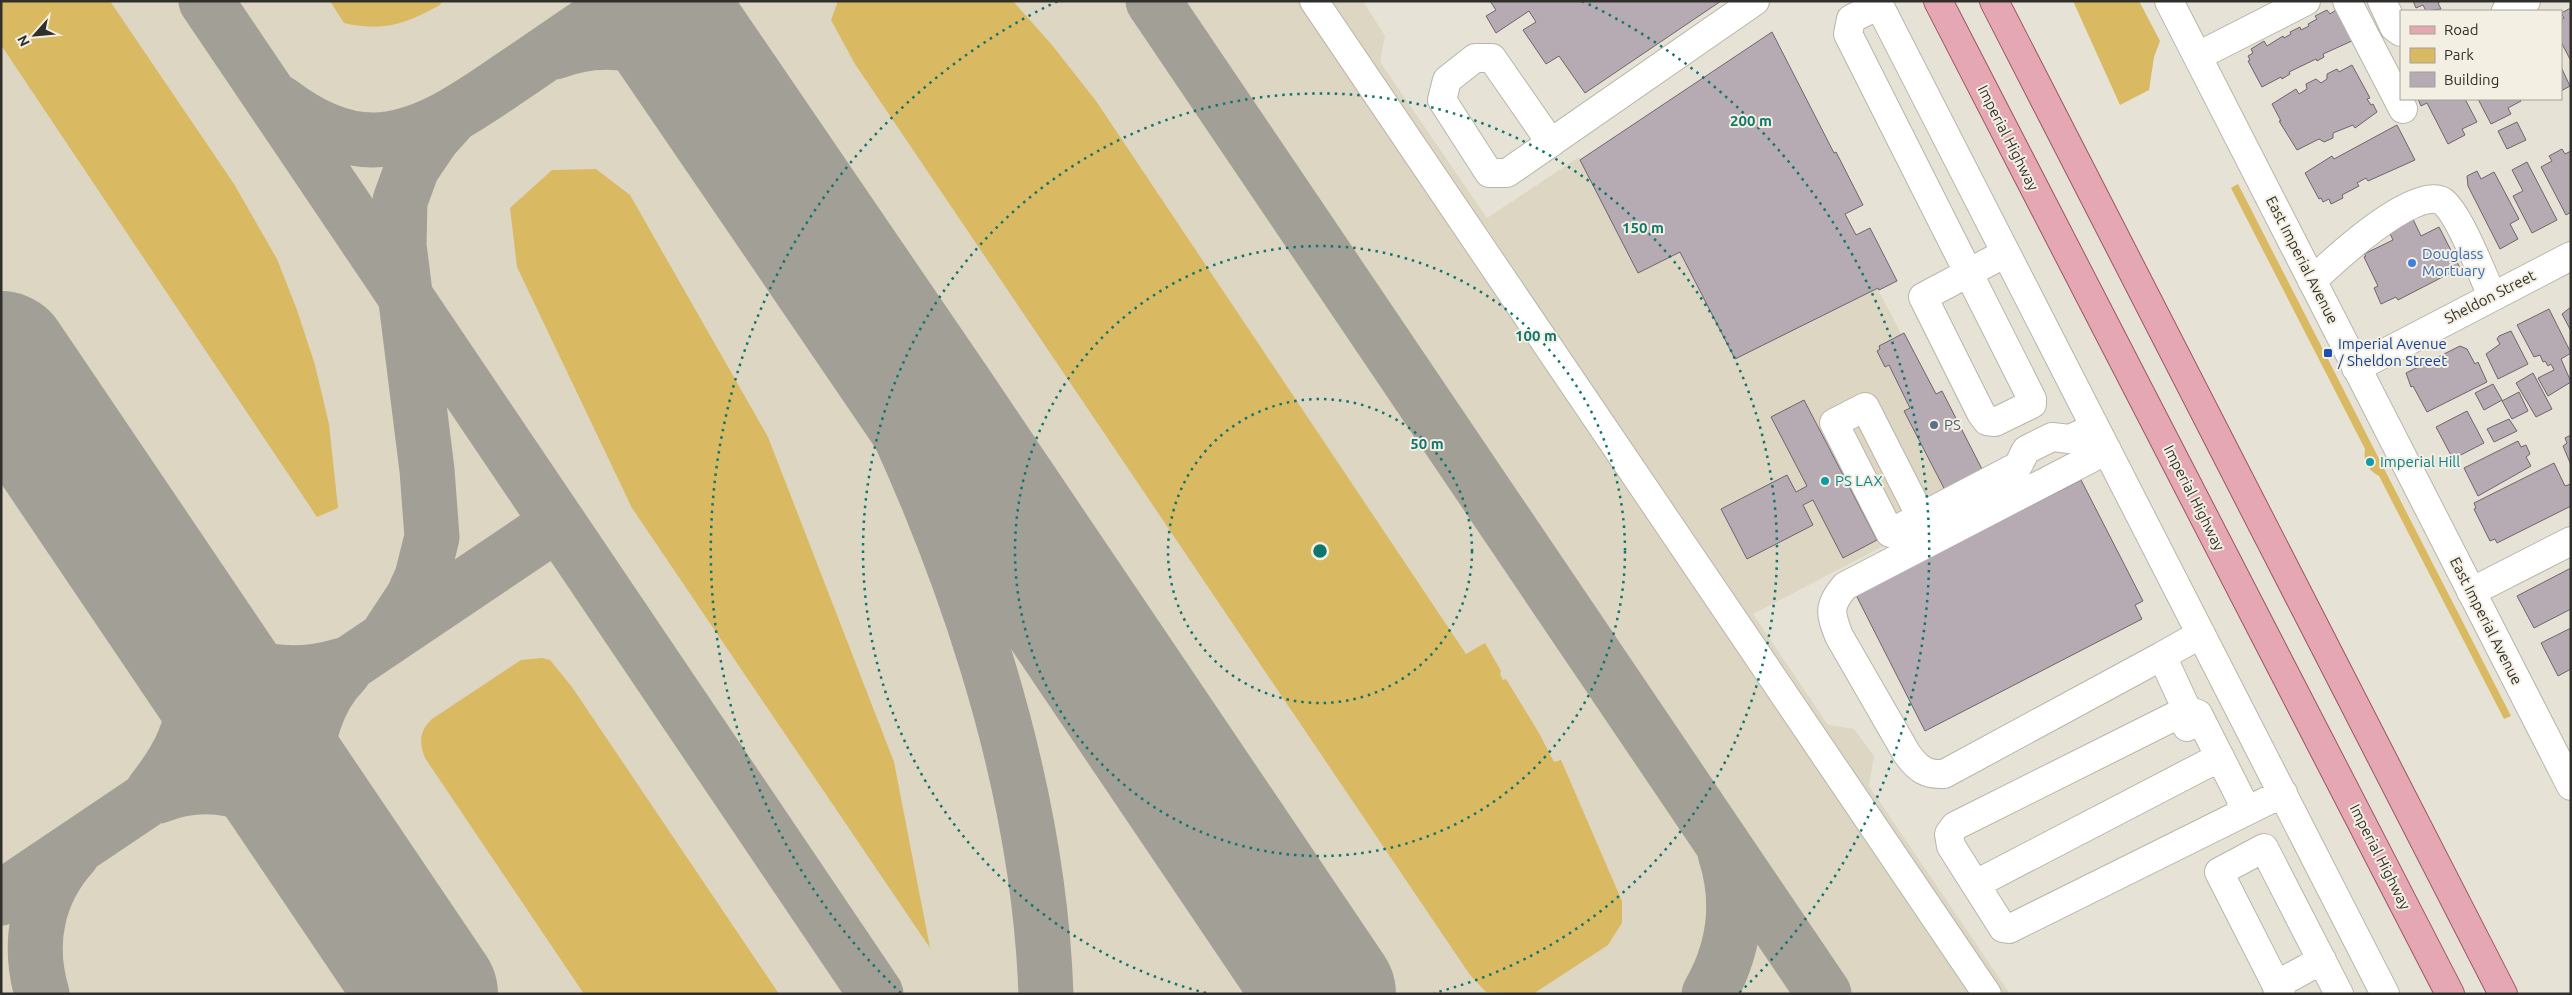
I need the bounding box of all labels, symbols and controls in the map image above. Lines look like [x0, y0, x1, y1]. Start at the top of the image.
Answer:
north arrow [10, 10, 60, 60]
legend [2400, 10, 2562, 100]
text: Road [2444, 21, 2479, 38]
text: N [14, 33, 33, 49]
text: Park [2444, 46, 2474, 63]
text: Building [2444, 71, 2499, 88]
street label: Imperial Highway [1975, 82, 2042, 193]
text: 200 m [1730, 112, 1772, 129]
street label: East Imperial Avenue [2263, 193, 2342, 326]
text: 150 m [1622, 219, 1664, 236]
place label: Douglass Mortuary [2422, 245, 2485, 279]
marker: Douglass Mortuary [2406, 257, 2418, 269]
street label: Sheldon Street [2441, 266, 2538, 327]
text: 100 m [1515, 327, 1557, 344]
place label: Imperial Avenue / Sheldon Street [2337, 335, 2447, 369]
marker: Imperial Avenue / Sheldon Street [2322, 347, 2334, 359]
place label: PS [1944, 416, 1961, 433]
marker: PS [1928, 419, 1940, 431]
text: 50 m [1410, 435, 1444, 452]
street label: Imperial Highway [2161, 442, 2228, 553]
place label: Imperial Hill [2380, 453, 2460, 470]
marker: Imperial Hill [2364, 456, 2376, 468]
place label: PS LAX [1835, 472, 1883, 489]
marker: PS LAX [1819, 475, 1831, 487]
centre of rings [1311, 542, 1329, 560]
street label: East Imperial Avenue [2447, 554, 2526, 687]
street label: Imperial Highway [2347, 801, 2414, 912]

